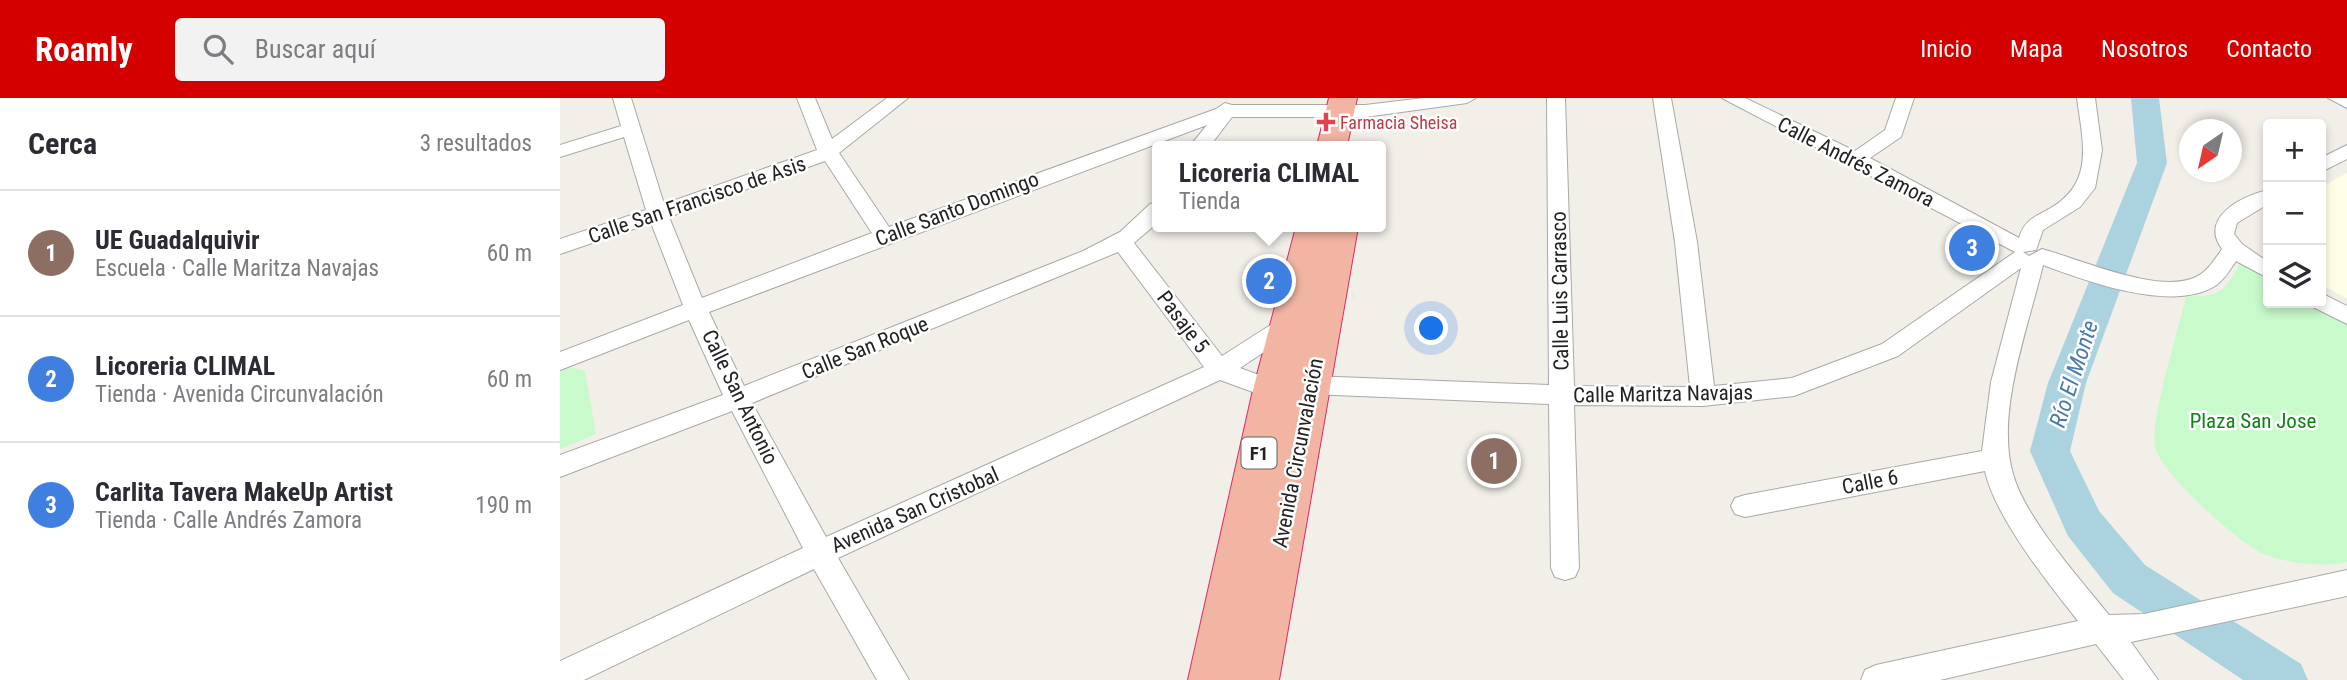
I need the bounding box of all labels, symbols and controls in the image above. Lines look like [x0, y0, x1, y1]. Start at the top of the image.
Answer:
search box [175, 18, 665, 81]
text: Roamly [35, 30, 133, 69]
icon: search [199, 30, 237, 68]
text: Buscar aquí [255, 34, 376, 64]
text: Inicio [1920, 35, 1972, 63]
text: Mapa [2010, 35, 2063, 63]
text: Nosotros [2101, 35, 2188, 63]
text: Contacto [2226, 35, 2312, 63]
place label: Farmacia Sheisa [1340, 112, 1457, 133]
street label: Calle Andrés Zamora [1774, 112, 1938, 212]
marker: Farmacia Sheisa [1318, 114, 1334, 130]
north arrow [2179, 119, 2242, 182]
map controls [2263, 119, 2326, 308]
button: + [2263, 119, 2326, 182]
text: Cerca [28, 126, 97, 161]
text: 3 resultados [420, 130, 532, 157]
popup [1152, 141, 1386, 232]
street label: Calle San Francisco de Asis [585, 151, 809, 249]
text: Licoreria CLIMAL [1179, 158, 1359, 188]
street label: Calle Santo Domingo [872, 167, 1042, 251]
button: − [2263, 182, 2326, 245]
text: Tienda [1179, 188, 1240, 215]
street label: Calle Luis Carrasco [1547, 211, 1573, 371]
pin: 3 [1949, 222, 1995, 274]
text: UE Guadalquivir [95, 225, 260, 255]
text: 1 [45, 240, 57, 267]
text: 60 m [487, 240, 532, 267]
button: layers [2263, 245, 2326, 308]
text: Escuela · Calle Maritza Navajas [95, 255, 379, 282]
pin: 2 [1246, 255, 1292, 307]
street label: Pasaje 5 [1152, 286, 1214, 358]
your location [1414, 311, 1448, 345]
street label: Calle San Roque [798, 312, 932, 384]
water label: Río El Monte [2044, 317, 2104, 431]
street label: Calle San Antonio [697, 326, 783, 468]
text: Licoreria CLIMAL [95, 351, 275, 381]
street label: Avenida Circunvalación [1268, 356, 1328, 550]
text: 2 [45, 366, 57, 393]
text: 60 m [487, 366, 532, 393]
street label: Calle Maritza Navajas [1573, 380, 1753, 408]
text: Tienda · Avenida Circunvalación [95, 381, 384, 408]
park label: Plaza San Jose [2190, 409, 2316, 433]
pin: 1 [1471, 435, 1517, 487]
road number: F1 [1242, 438, 1276, 468]
street label: Avenida San Cristobal [827, 462, 1003, 558]
street label: Calle 6 [1840, 465, 1900, 499]
text: Carlita Tavera MakeUp Artist [95, 477, 393, 507]
text: 3 [45, 492, 57, 519]
text: 190 m [475, 492, 532, 519]
text: Tienda · Calle Andrés Zamora [95, 507, 362, 534]

